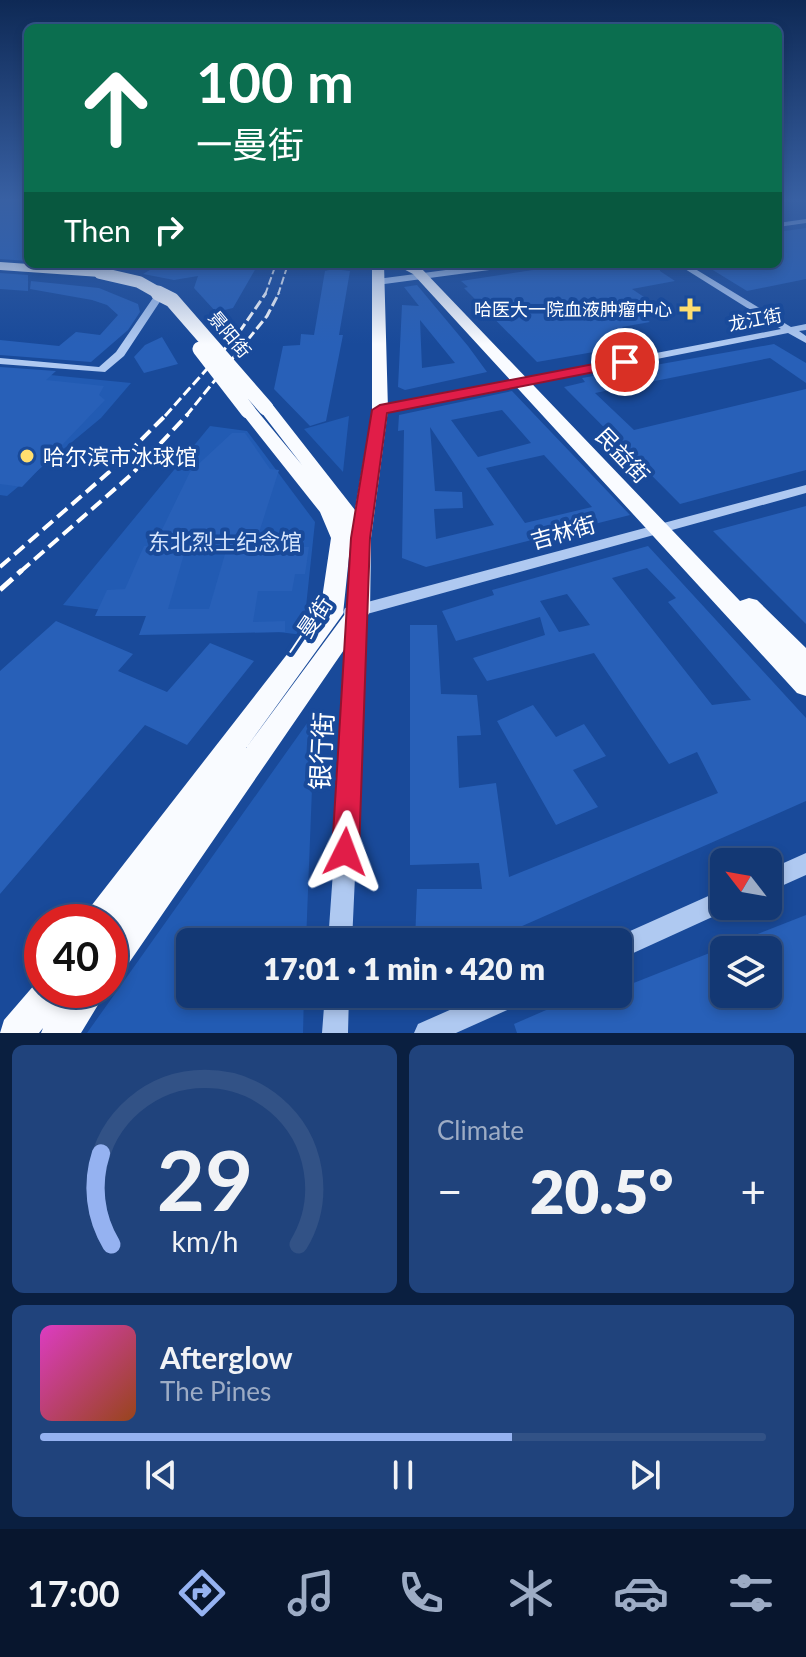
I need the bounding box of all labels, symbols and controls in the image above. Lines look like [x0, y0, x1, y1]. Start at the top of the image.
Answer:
text: 100 m [196, 48, 354, 115]
icon: ahead [64, 56, 168, 160]
text: 一曼街 [196, 122, 304, 166]
icon: right [147, 208, 191, 252]
text: Then [64, 212, 131, 248]
place label: 哈医大一院血液肿瘤中心 [474, 298, 672, 320]
marker: 哈医大一院血液肿瘤中心 [679, 298, 701, 320]
street label: 龙江街 [726, 303, 784, 335]
street label: 景阳街 [204, 306, 256, 362]
pin [591, 328, 659, 396]
icon: arrive [603, 340, 647, 384]
street label: 民益街 [591, 422, 655, 488]
place label: 哈尔滨市冰球馆 [43, 443, 197, 470]
marker: 哈尔滨市冰球馆 [18, 447, 36, 465]
street label: 吉林街 [528, 510, 598, 554]
park label: 东北烈士纪念馆 [148, 528, 302, 555]
street label: 一曼街 [278, 591, 338, 661]
street label: 银行街 [303, 711, 339, 791]
position arrow [303, 810, 387, 894]
north arrow [710, 848, 782, 920]
map controls [710, 848, 782, 1008]
speed limit sign: 40 [24, 904, 128, 1008]
button: layers [710, 936, 782, 1008]
text: 17:01 · 1 min · 420 m [263, 950, 545, 986]
text: Climate [437, 1114, 524, 1146]
text: 29 [156, 1129, 253, 1229]
text: 20.5° [530, 1155, 673, 1227]
text: − [437, 1165, 463, 1217]
text: + [740, 1165, 766, 1217]
text: km/h [171, 1224, 238, 1258]
text: Afterglow [160, 1339, 293, 1375]
text: The Pines [160, 1375, 271, 1407]
icon: previous [139, 1453, 183, 1497]
icon: pause [381, 1453, 425, 1497]
icon: next [623, 1453, 667, 1497]
icon: directions [174, 1565, 230, 1621]
icon: music [283, 1565, 339, 1621]
icon: phone [393, 1565, 449, 1621]
icon: climate [503, 1565, 559, 1621]
icon: car [613, 1565, 669, 1621]
icon: filters [723, 1565, 779, 1621]
text: 17:00 [27, 1571, 120, 1615]

